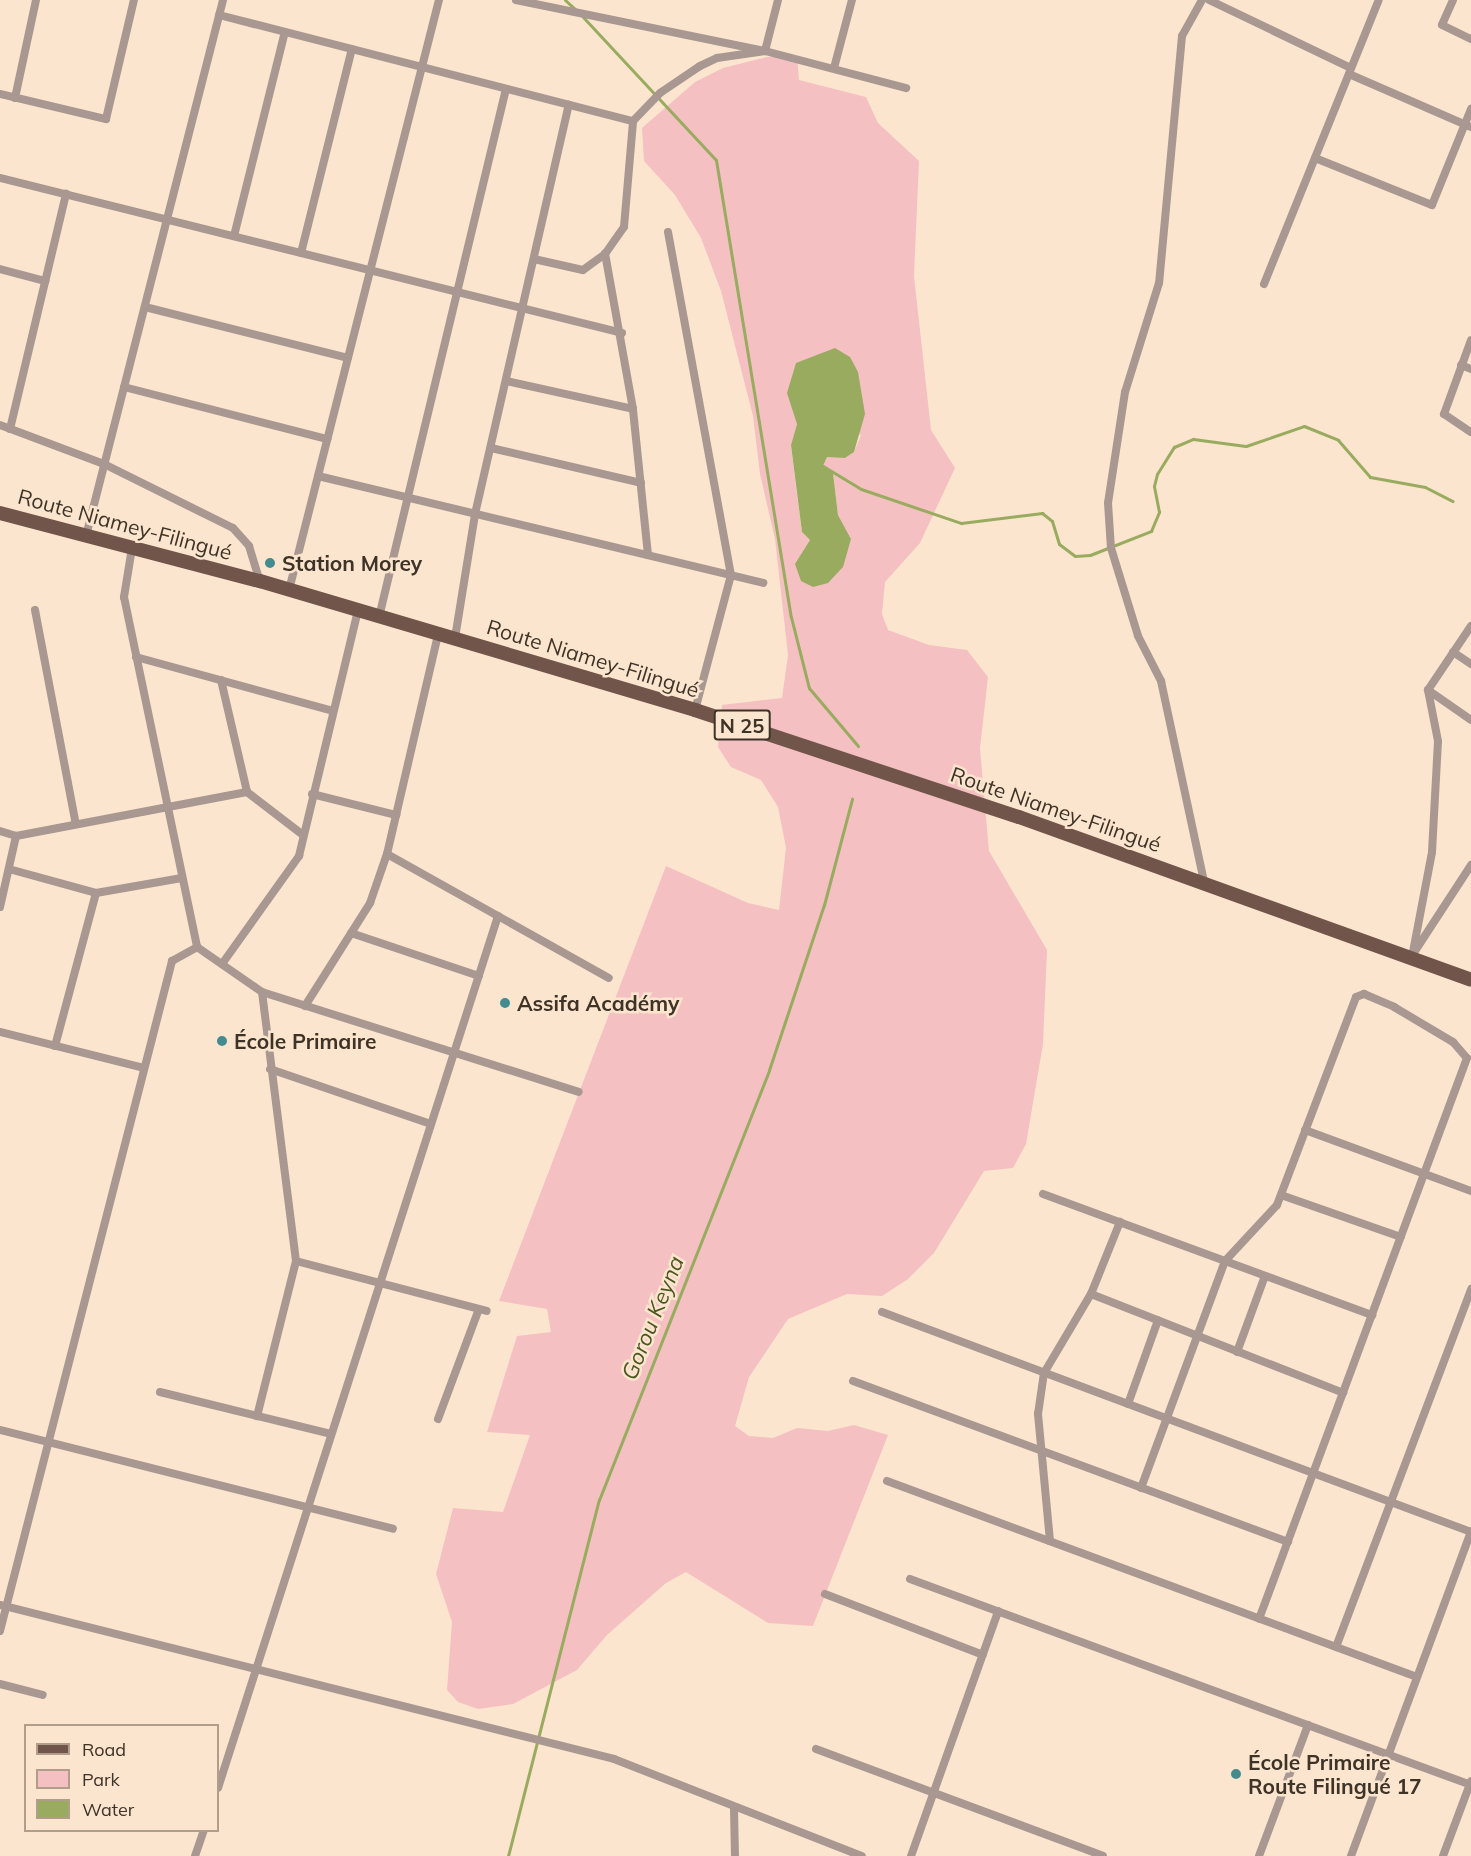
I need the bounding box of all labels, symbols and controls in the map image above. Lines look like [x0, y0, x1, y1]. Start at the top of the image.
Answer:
street label: Route Niamey-Filingué [15, 483, 235, 565]
place label: Station Morey [282, 550, 422, 576]
marker: Station Morey [263, 556, 277, 570]
street label: Route Niamey-Filingué [484, 614, 702, 702]
road number: N 25 [714, 708, 771, 742]
street label: Route Niamey-Filingué [948, 761, 1164, 857]
place label: Assifa Académy [517, 990, 679, 1016]
marker: Assifa Académy [498, 996, 512, 1010]
place label: École Primaire [234, 1028, 376, 1054]
marker: École Primaire [215, 1034, 229, 1048]
water label: Gorou Keyna [616, 1252, 690, 1384]
legend [24, 1724, 219, 1832]
text: Road [82, 1738, 126, 1761]
place label: École Primaire Route Filingué 17 [1248, 1749, 1422, 1799]
marker: École Primaire Route Filingué 17 [1229, 1767, 1243, 1781]
text: Park [82, 1768, 120, 1791]
text: Water [82, 1798, 134, 1821]

